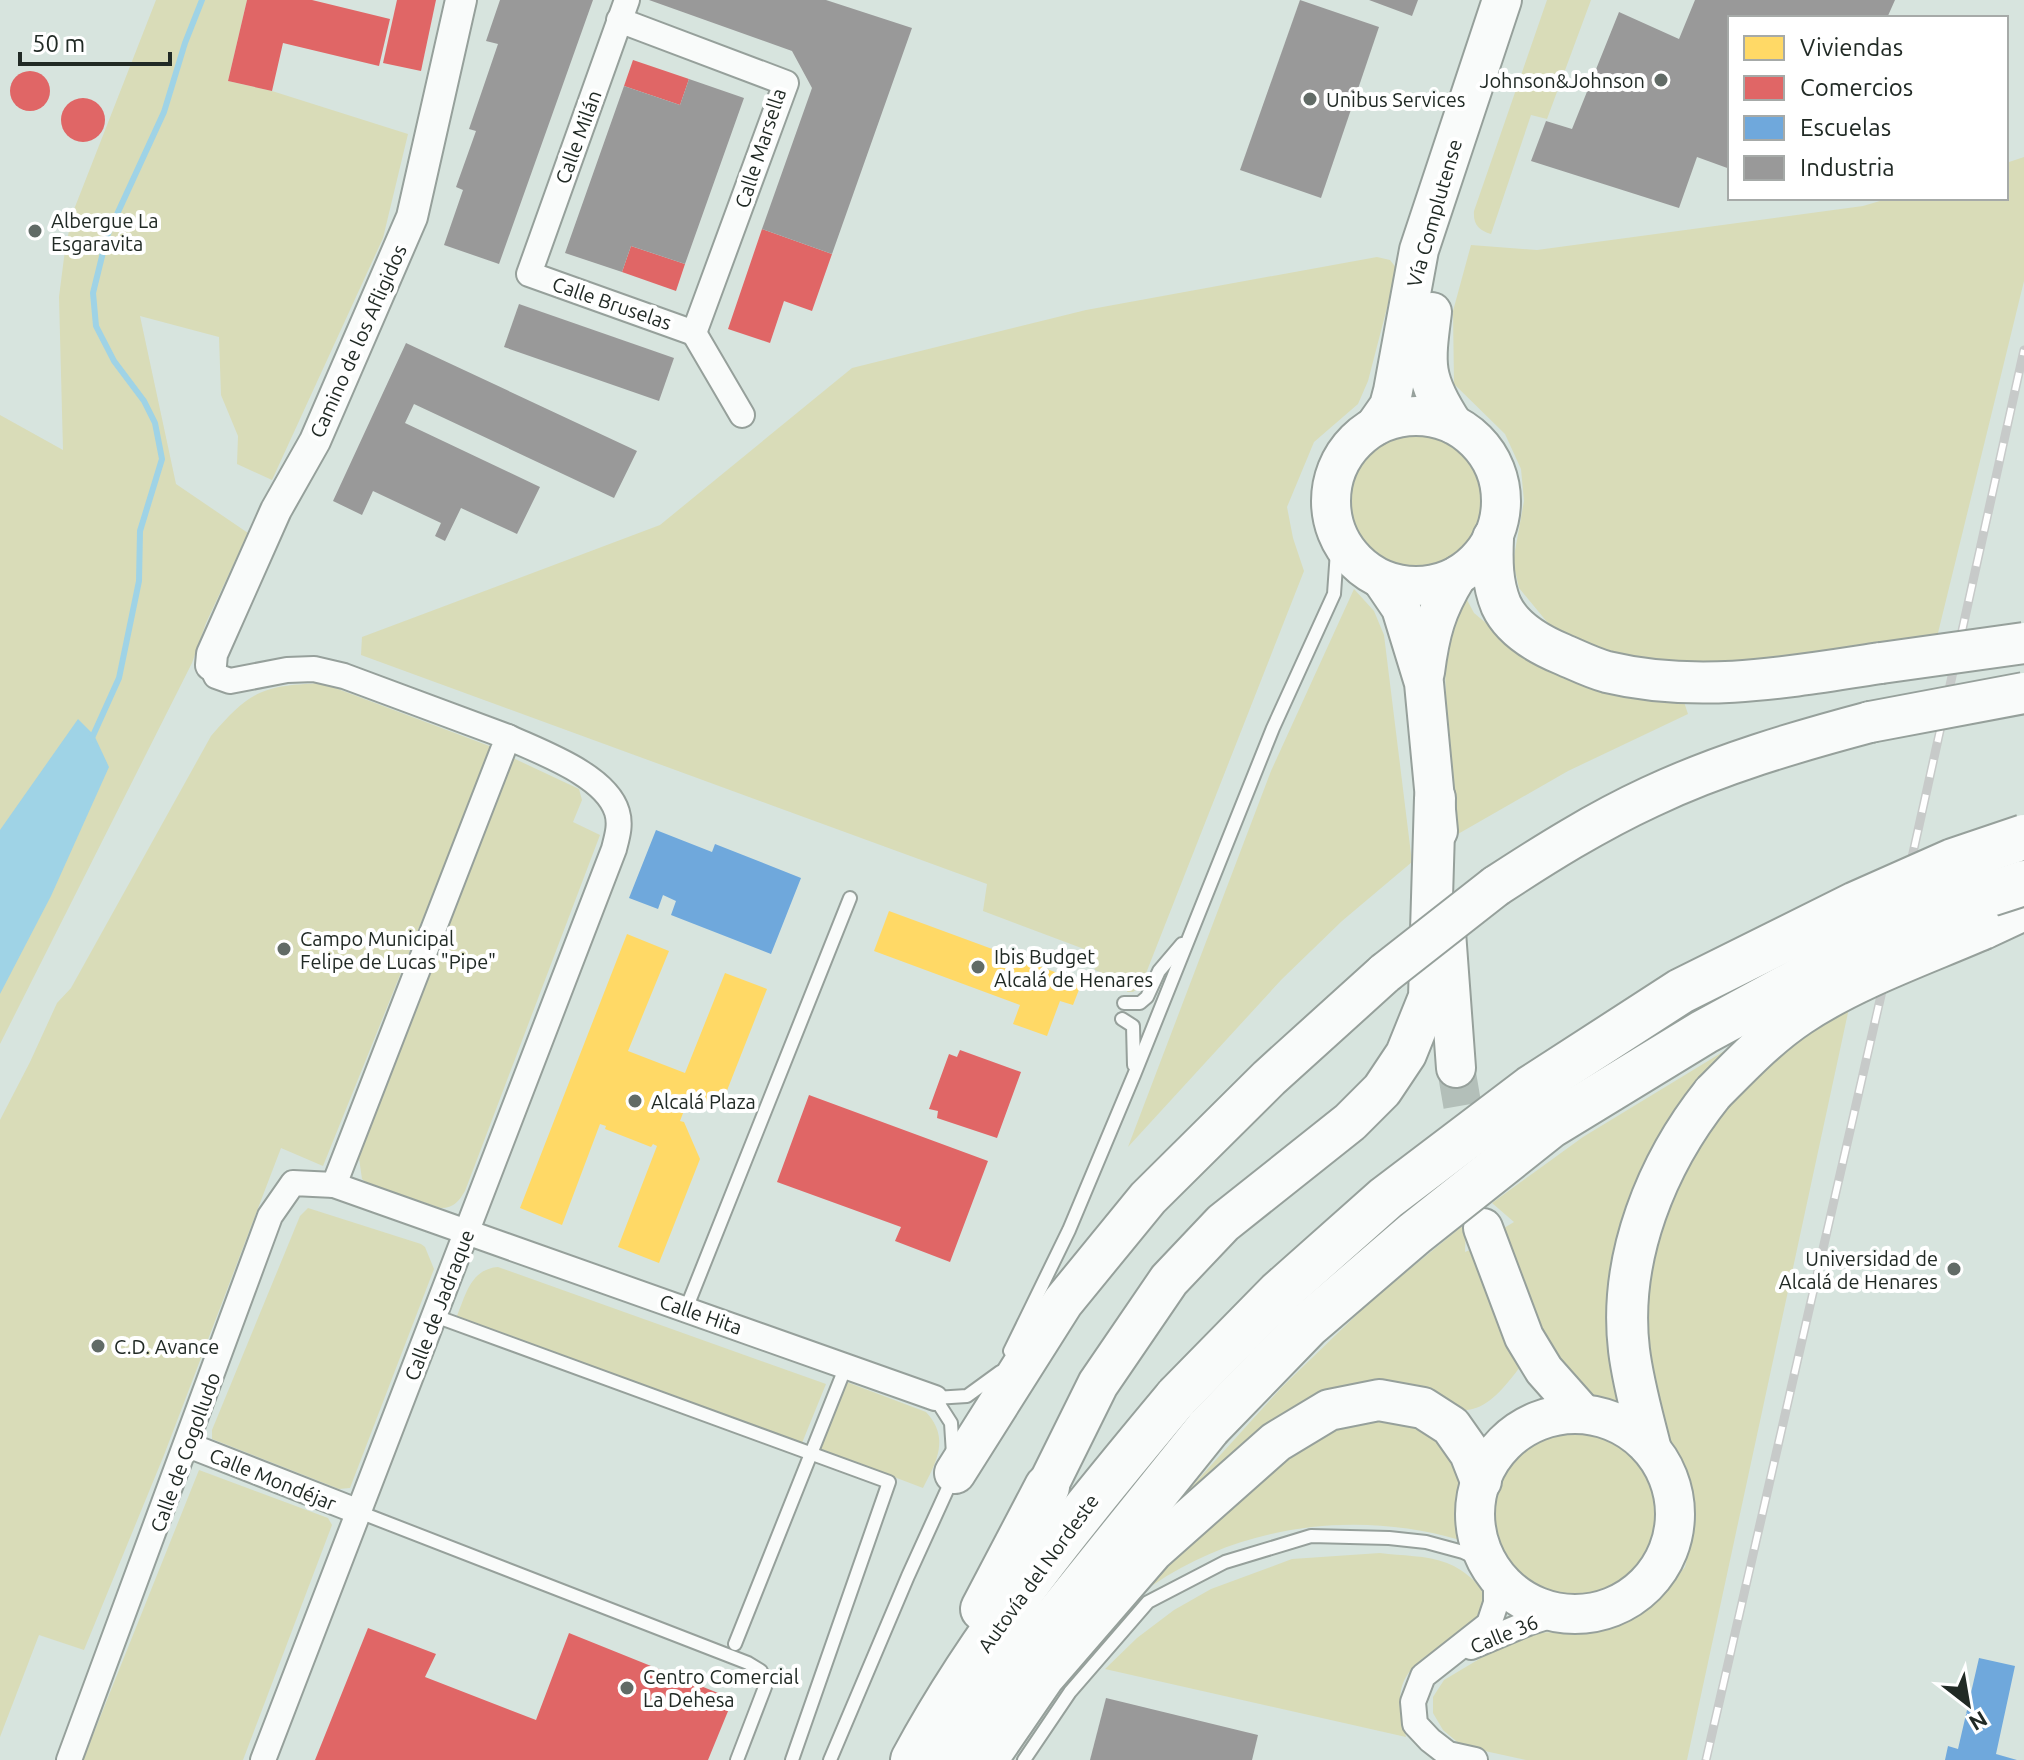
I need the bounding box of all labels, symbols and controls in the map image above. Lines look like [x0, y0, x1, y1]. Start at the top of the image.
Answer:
scale bar [20, 16, 170, 66]
legend [1728, 16, 2008, 200]
text: 50 m [32, 30, 85, 57]
text: Viviendas [1800, 34, 1903, 61]
place label: Johnson&Johnson [1480, 69, 1645, 92]
marker: Johnson&Johnson [1652, 71, 1670, 89]
text: Comercios [1800, 74, 1913, 101]
street label: Calle Marsella [730, 85, 790, 211]
street label: Calle Milán [550, 87, 606, 187]
place label: Unibus Services [1326, 88, 1465, 111]
marker: Unibus Services [1301, 90, 1319, 108]
text: Escuelas [1800, 114, 1891, 141]
street label: Vía Complutense [1402, 136, 1466, 290]
text: Industria [1800, 154, 1895, 181]
place label: Albergue La Esgaravita [51, 209, 159, 255]
marker: Albergue La Esgaravita [26, 222, 44, 240]
street label: Camino de los Afligidos [305, 241, 411, 441]
street label: Calle Bruselas [549, 272, 675, 334]
place label: Campo Municipal Felipe de Lucas "Pipe" [300, 927, 496, 973]
marker: Campo Municipal Felipe de Lucas "Pipe" [275, 940, 293, 958]
place label: Ibis Budget Alcalá de Henares [994, 945, 1153, 991]
marker: Ibis Budget Alcalá de Henares [969, 958, 987, 976]
place label: Alcalá Plaza [651, 1090, 756, 1113]
marker: Alcalá Plaza [626, 1092, 644, 1110]
street label: Calle de Jadraque [400, 1226, 478, 1384]
place label: Universidad de Alcalá de Henares [1779, 1247, 1938, 1293]
marker: Universidad de Alcalá de Henares [1945, 1260, 1963, 1278]
street label: Calle Hita [657, 1289, 745, 1339]
place label: C.D. Avance [114, 1335, 219, 1358]
marker: C.D. Avance [89, 1337, 107, 1355]
street label: Calle de Cogolludo [145, 1369, 225, 1535]
street label: Calle Mondéjar [206, 1443, 340, 1515]
street label: Autovía del Nordeste [973, 1489, 1103, 1657]
street label: Calle 36 [1467, 1610, 1541, 1658]
north arrow [1928, 1664, 2008, 1744]
place label: Centro Comercial La Dehesa [643, 1665, 799, 1711]
marker: Centro Comercial La Dehesa [618, 1679, 636, 1697]
text: N [1965, 1707, 1992, 1737]

